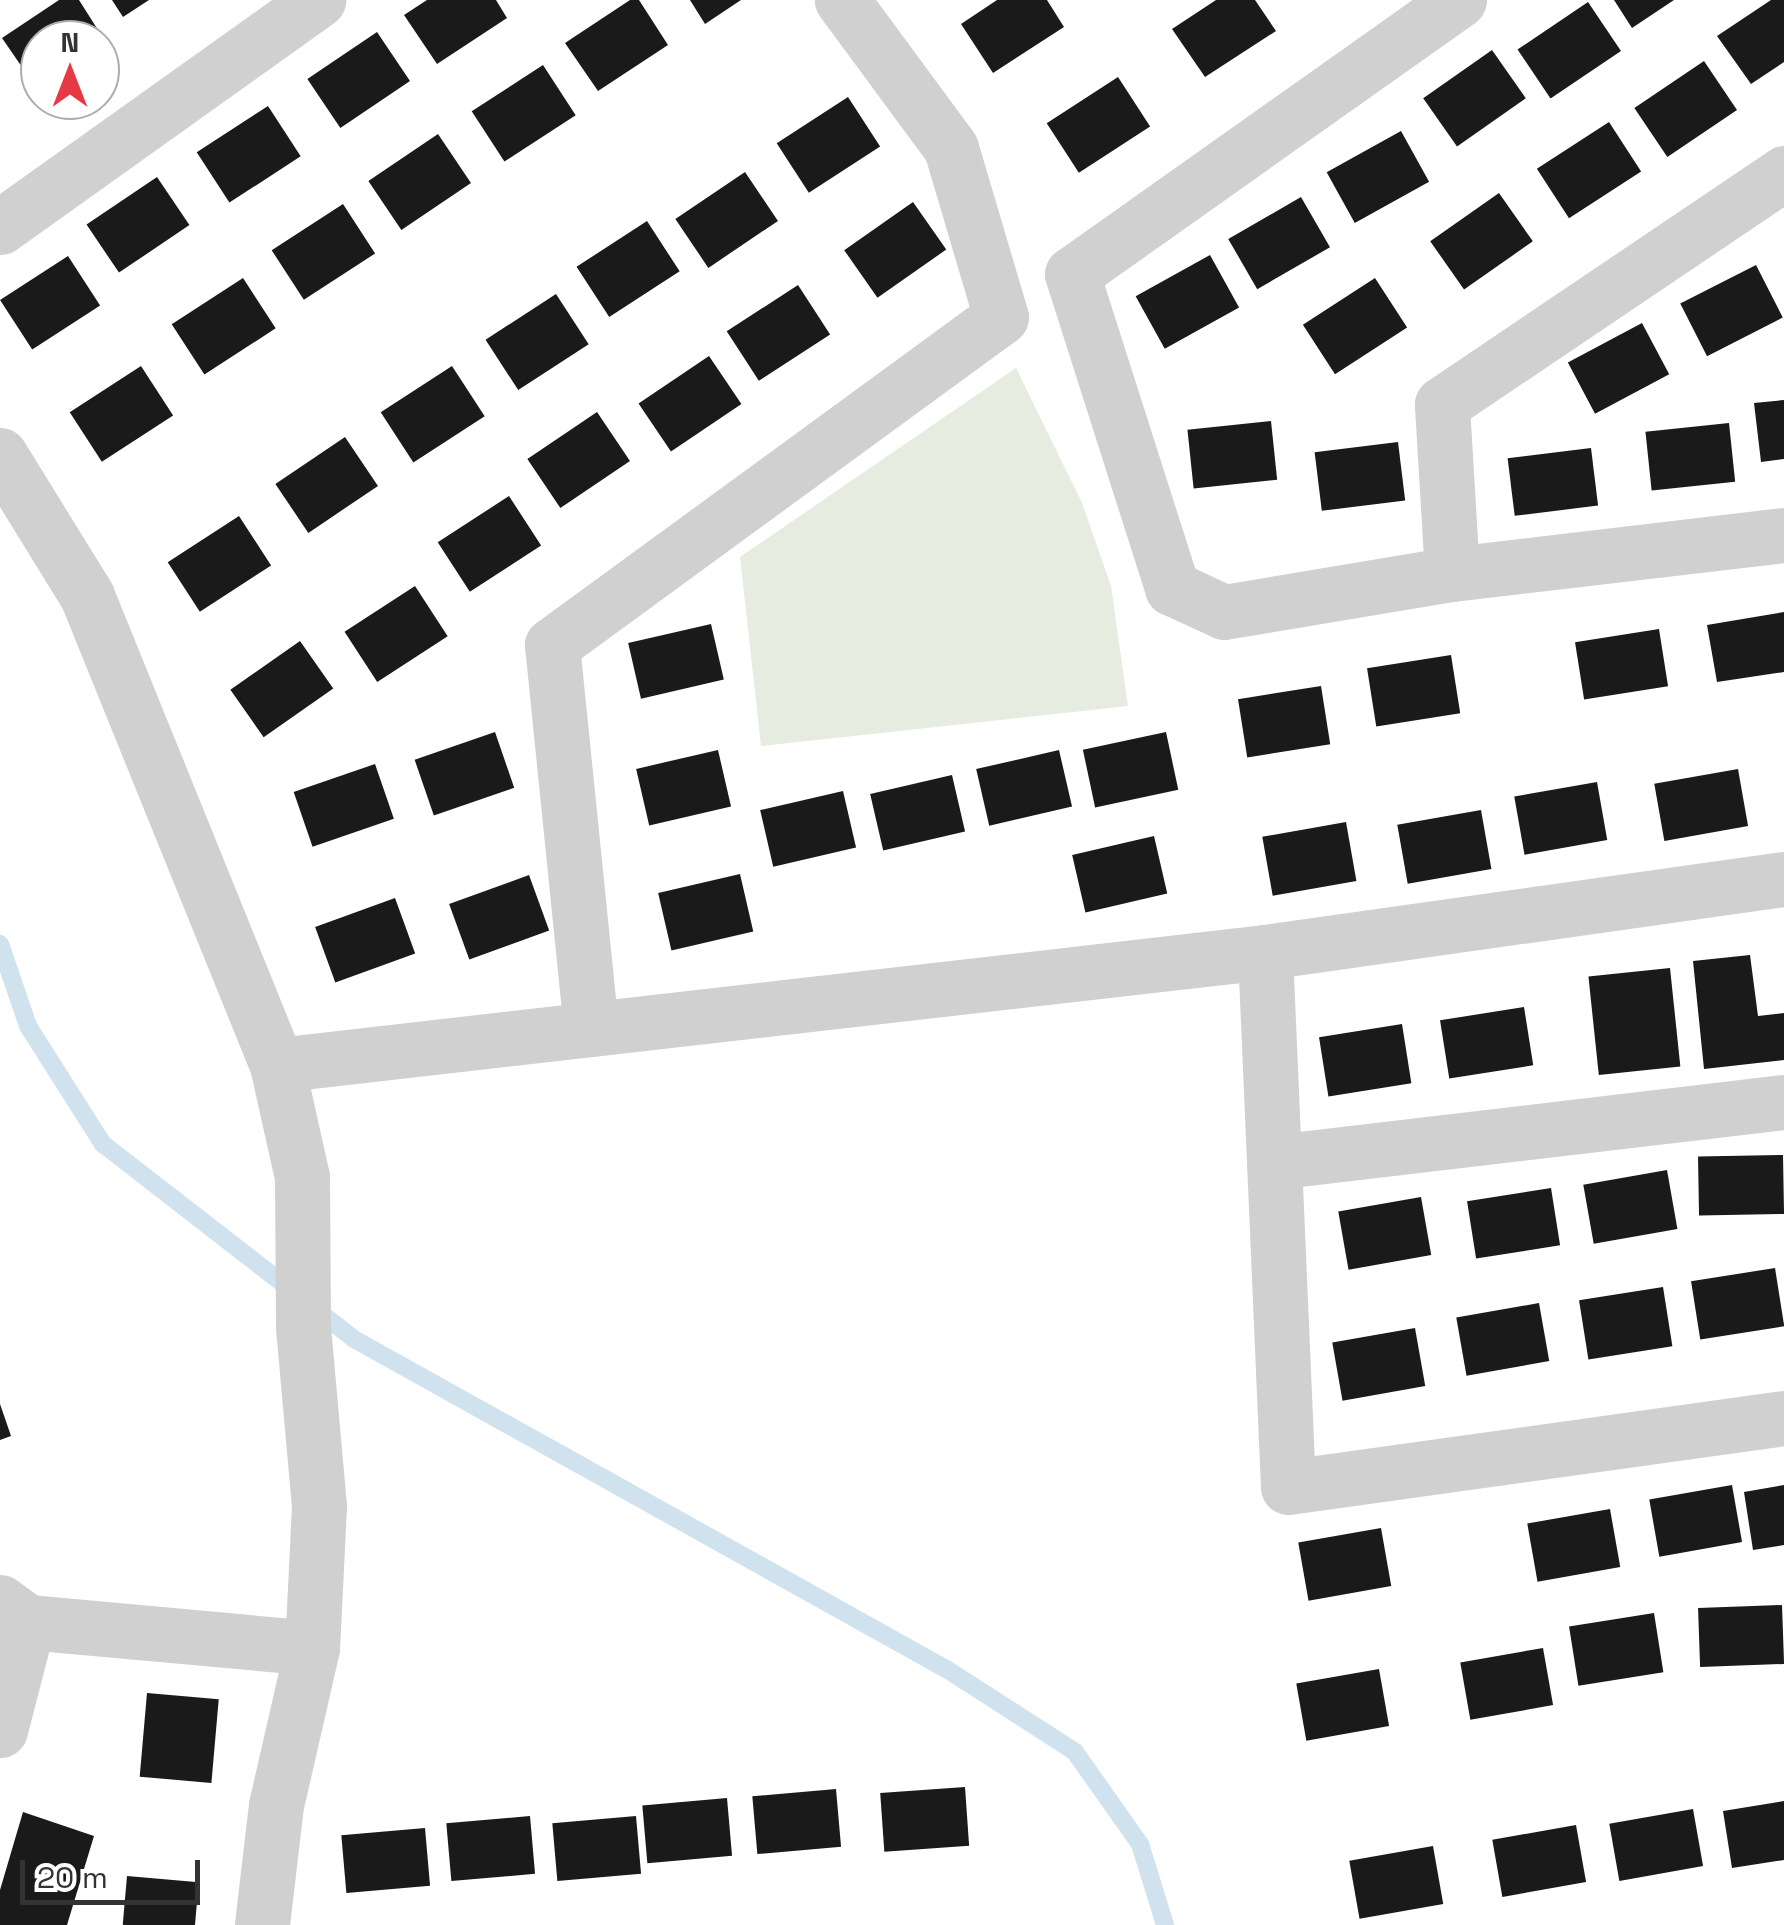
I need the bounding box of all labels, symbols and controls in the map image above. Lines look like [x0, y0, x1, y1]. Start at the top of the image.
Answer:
north arrow [20, 20, 120, 120]
text: N [61, 24, 79, 60]
scale bar [25, 1840, 205, 1902]
text: 20 m [37, 1858, 108, 1897]

